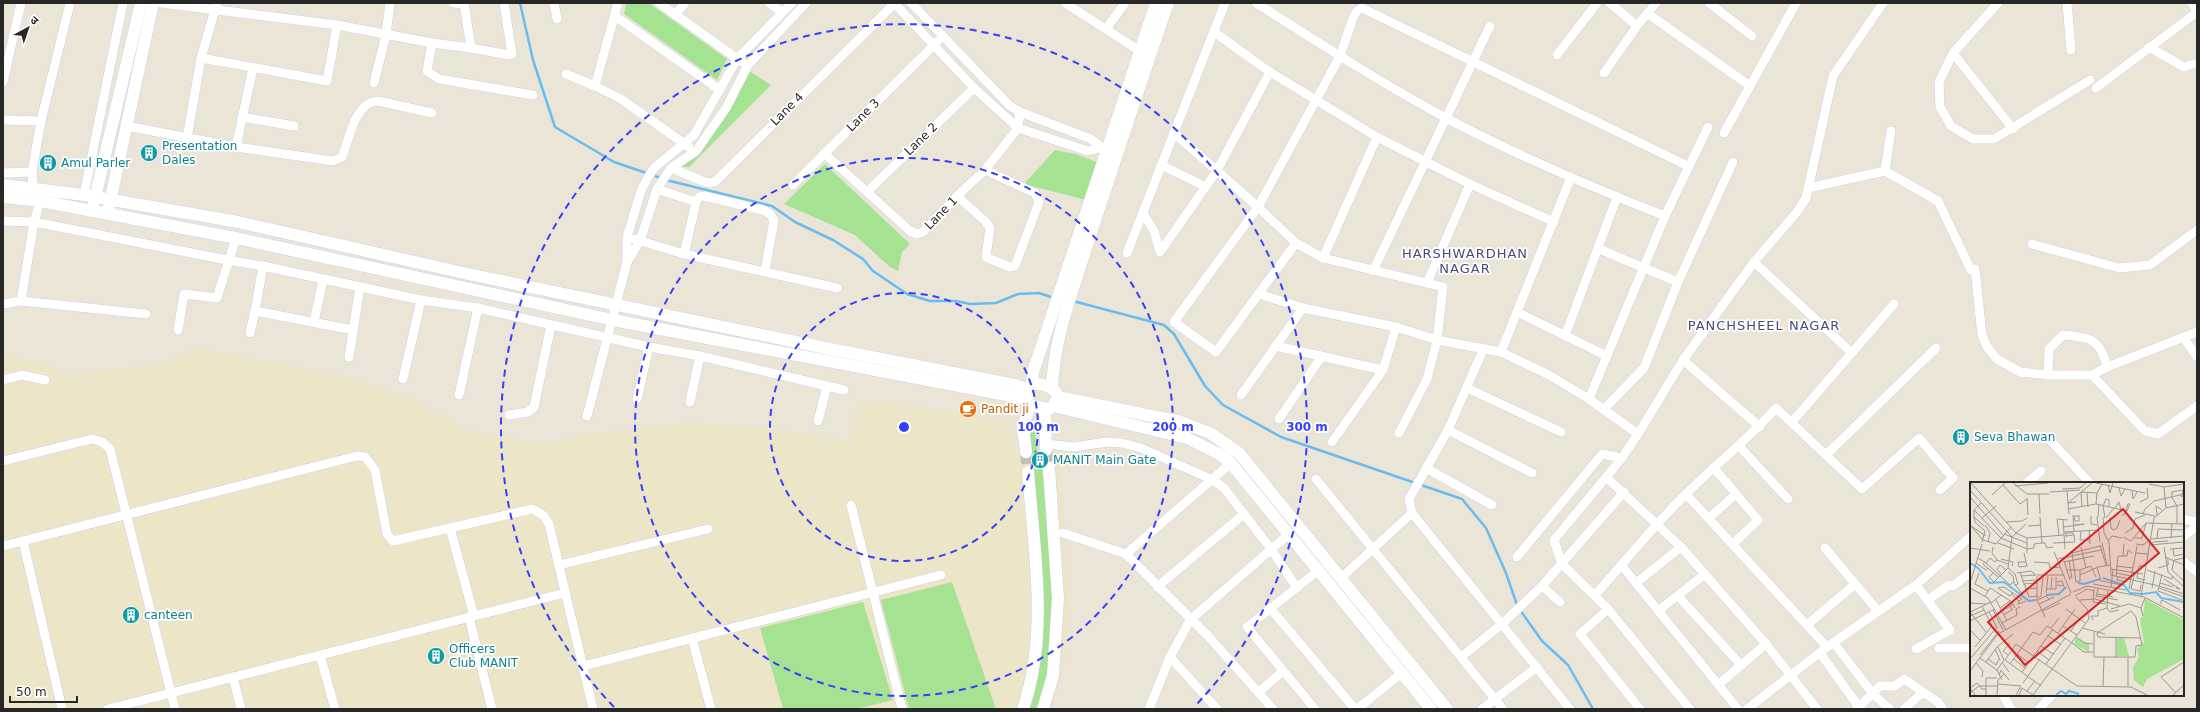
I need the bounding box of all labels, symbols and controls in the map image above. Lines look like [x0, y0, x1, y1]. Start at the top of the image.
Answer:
north arrow [8, 8, 48, 48]
text: उ [27, 14, 41, 28]
street label: Lane 4 [768, 90, 806, 128]
street label: Lane 3 [844, 96, 882, 134]
street label: Lane 2 [902, 120, 940, 158]
place label: Presentation Dales [162, 139, 237, 167]
building icon: Presentation Dales [139, 143, 159, 163]
building icon: Amul Parler [38, 153, 58, 173]
place label: Amul Parler [61, 156, 130, 170]
street label: Lane 1 [922, 194, 960, 232]
district label: HARSHWARDHAN NAGAR [1402, 246, 1528, 276]
district label: PANCHSHEEL NAGAR [1688, 318, 1840, 333]
cafe icon: Pandit ji [958, 399, 978, 419]
place label: Pandit ji [981, 402, 1029, 416]
centre of rings [897, 420, 911, 434]
text: 100 m [1017, 420, 1059, 434]
text: 200 m [1152, 420, 1194, 434]
text: 300 m [1286, 420, 1328, 434]
building icon: Seva Bhawan [1951, 427, 1971, 447]
place label: Seva Bhawan [1974, 430, 2055, 444]
building icon: MANIT Main Gate [1030, 450, 1050, 470]
place label: MANIT Main Gate [1053, 453, 1156, 467]
inset map [1970, 482, 2184, 696]
building icon: canteen [121, 605, 141, 625]
place label: canteen [144, 608, 193, 622]
place label: Officers Club MANIT [449, 642, 519, 670]
building icon: Officers Club MANIT [426, 646, 446, 666]
scale bar [10, 678, 77, 704]
text: 50 m [16, 685, 47, 699]

